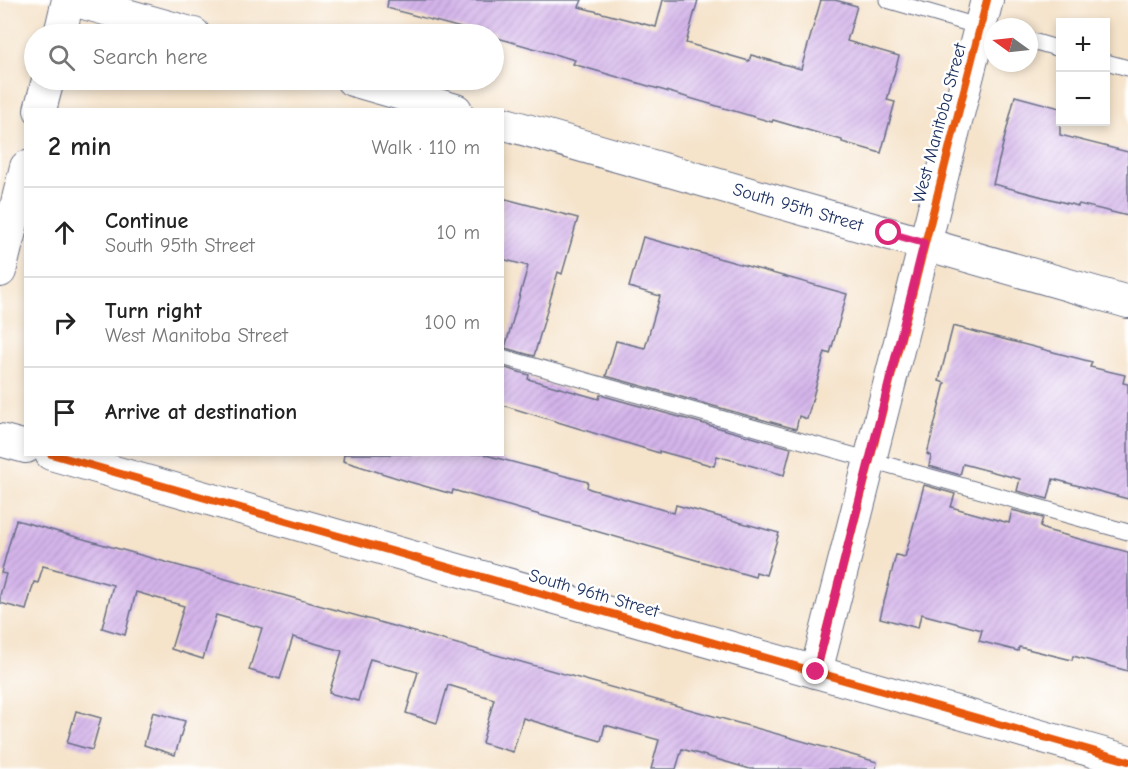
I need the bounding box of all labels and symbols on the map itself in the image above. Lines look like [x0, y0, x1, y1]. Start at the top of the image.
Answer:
north arrow [984, 18, 1038, 72]
street label: West Manitoba Street [908, 40, 971, 205]
street label: South 95th Street [730, 179, 866, 236]
route start [875, 219, 901, 245]
street label: South 96th Street [526, 565, 662, 622]
route end [802, 658, 828, 684]

